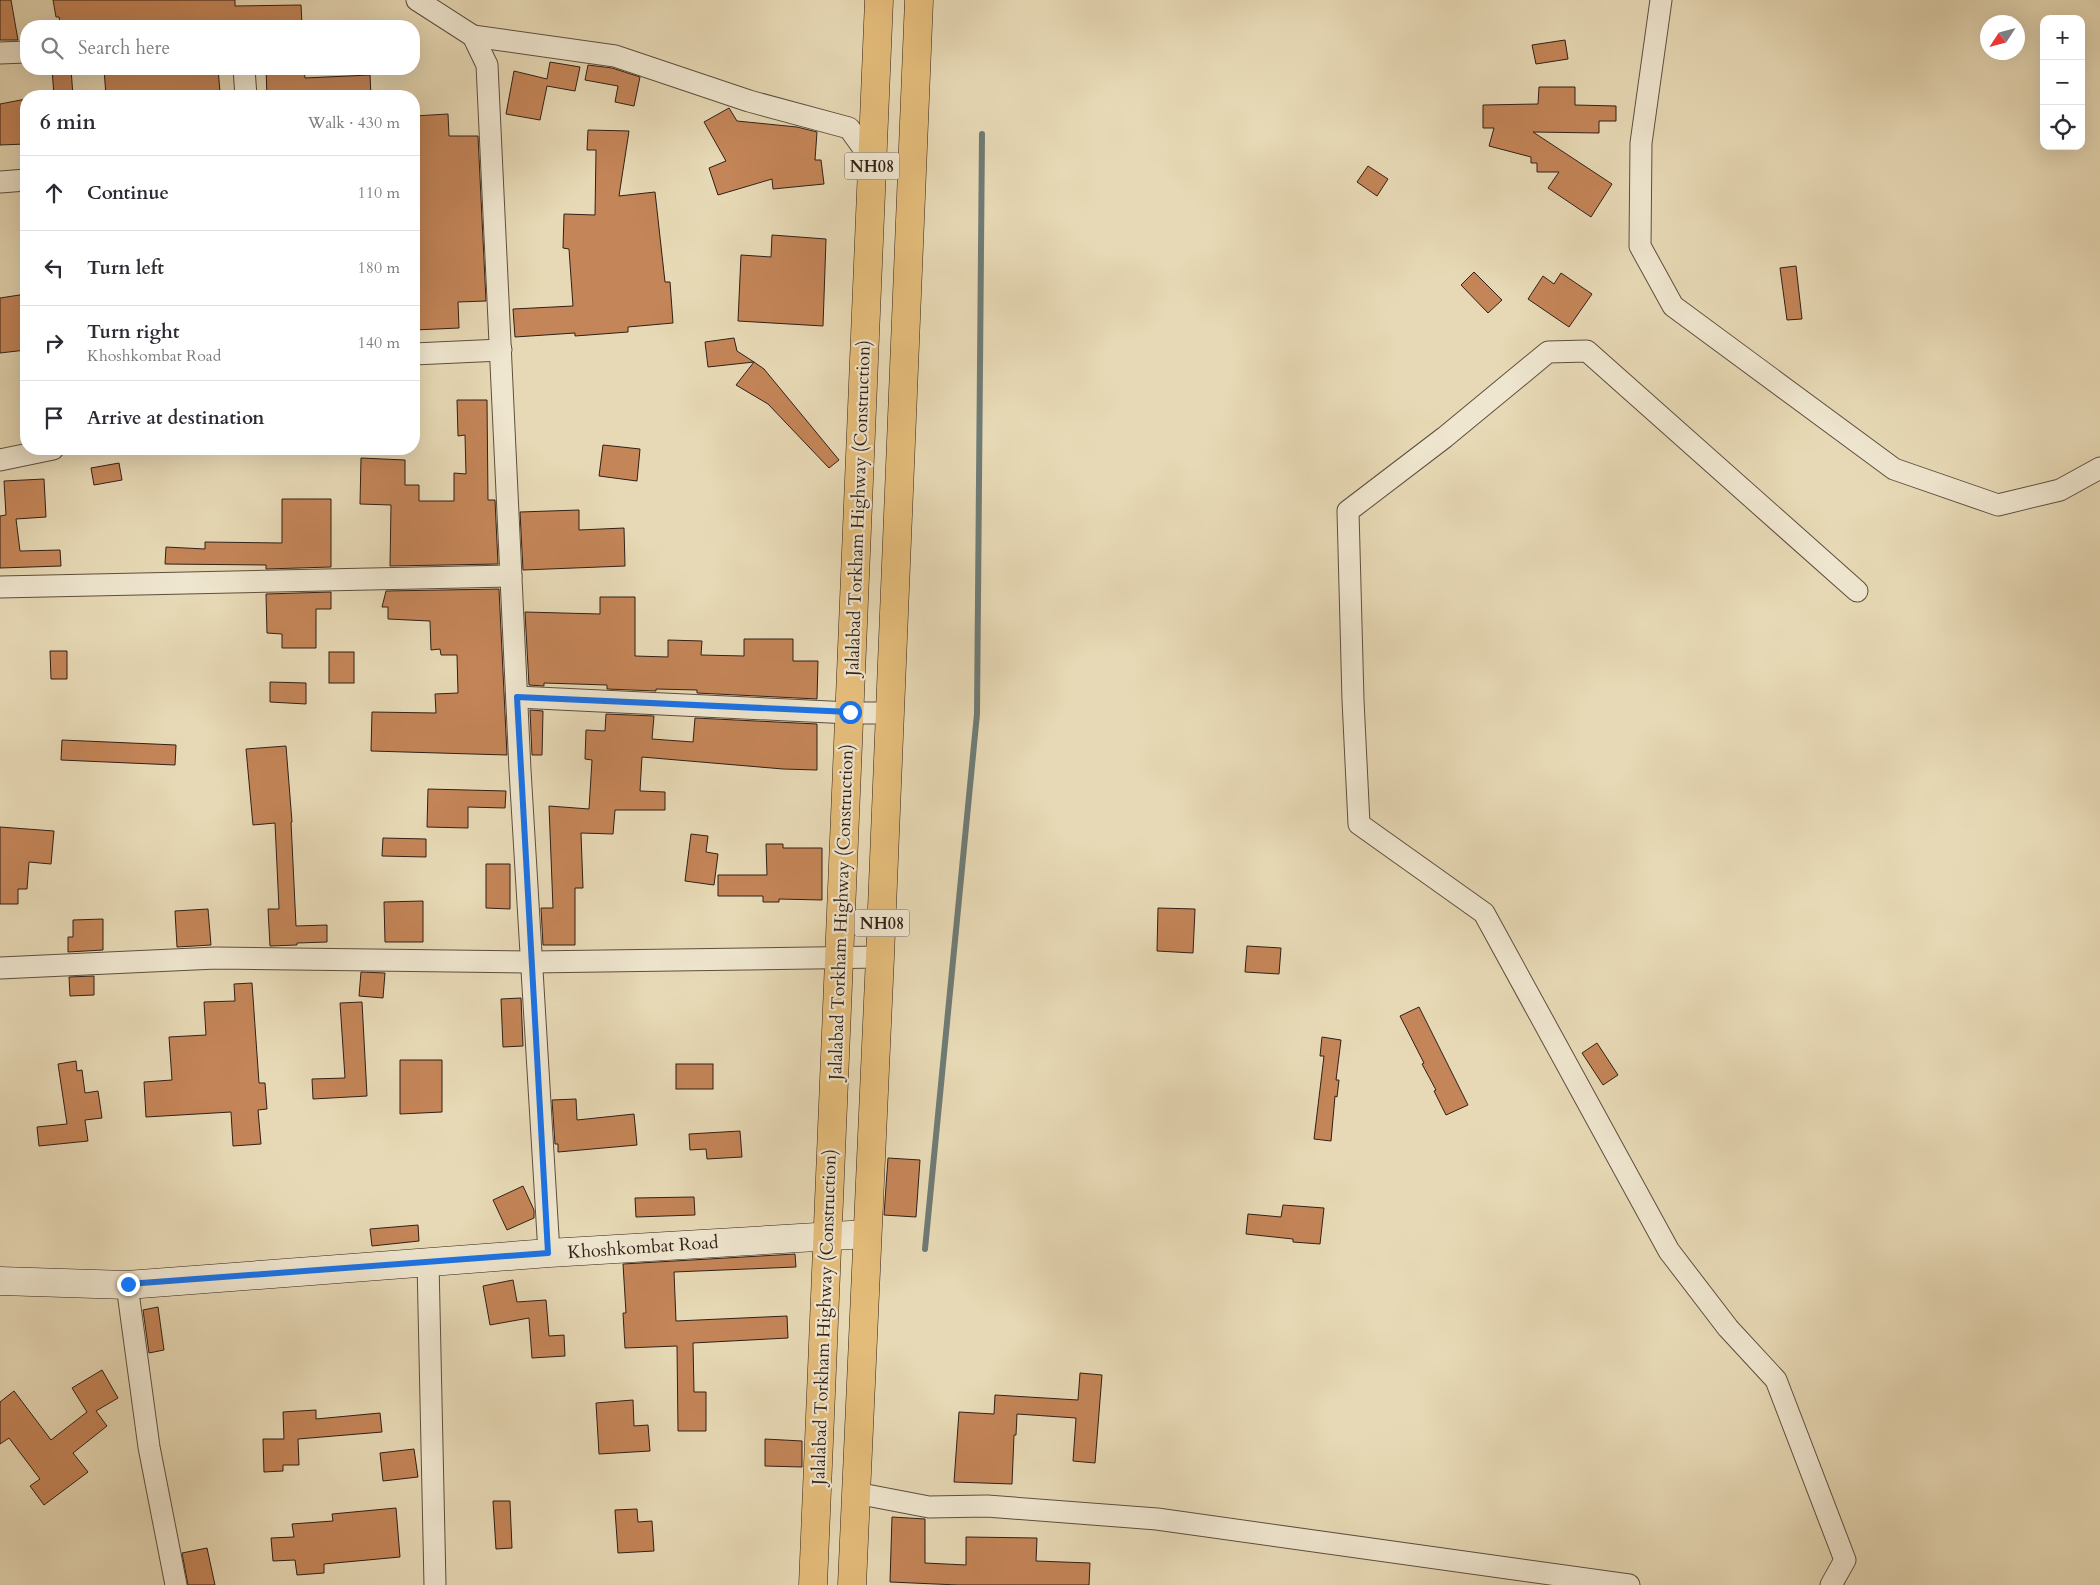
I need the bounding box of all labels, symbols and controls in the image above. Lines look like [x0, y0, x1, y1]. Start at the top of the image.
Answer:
north arrow [1980, 15, 2025, 60]
map controls [2040, 15, 2085, 150]
button: + [2040, 15, 2085, 60]
search box [20, 20, 420, 75]
icon: search [38, 34, 66, 62]
text: Search here [78, 35, 170, 61]
button: − [2040, 60, 2085, 105]
button: locate [2040, 105, 2085, 150]
text: 6 min [40, 108, 96, 137]
text: Walk · 430 m [308, 112, 400, 134]
road number: NH08 [844, 153, 900, 180]
icon: ahead [40, 179, 68, 207]
text: Continue [87, 180, 169, 206]
text: 110 m [358, 182, 400, 204]
icon: left [40, 254, 68, 282]
text: Turn left [87, 255, 164, 281]
text: 180 m [358, 257, 400, 279]
text: Turn right [87, 319, 179, 345]
icon: right [40, 329, 68, 357]
text: 140 m [358, 332, 400, 354]
street label: Jalalabad Torkham Highway (Construction) [840, 340, 877, 679]
text: Khoshkombat Road [87, 345, 221, 367]
icon: arrive [40, 404, 68, 432]
text: Arrive at destination [87, 405, 264, 431]
route start [839, 701, 862, 724]
street label: Jalalabad Torkham Highway (Construction) [823, 744, 860, 1083]
road number: NH08 [854, 910, 910, 936]
street label: Jalalabad Torkham Highway (Construction) [806, 1149, 843, 1488]
street label: Khoshkombat Road [567, 1230, 720, 1265]
route end [117, 1273, 140, 1296]

